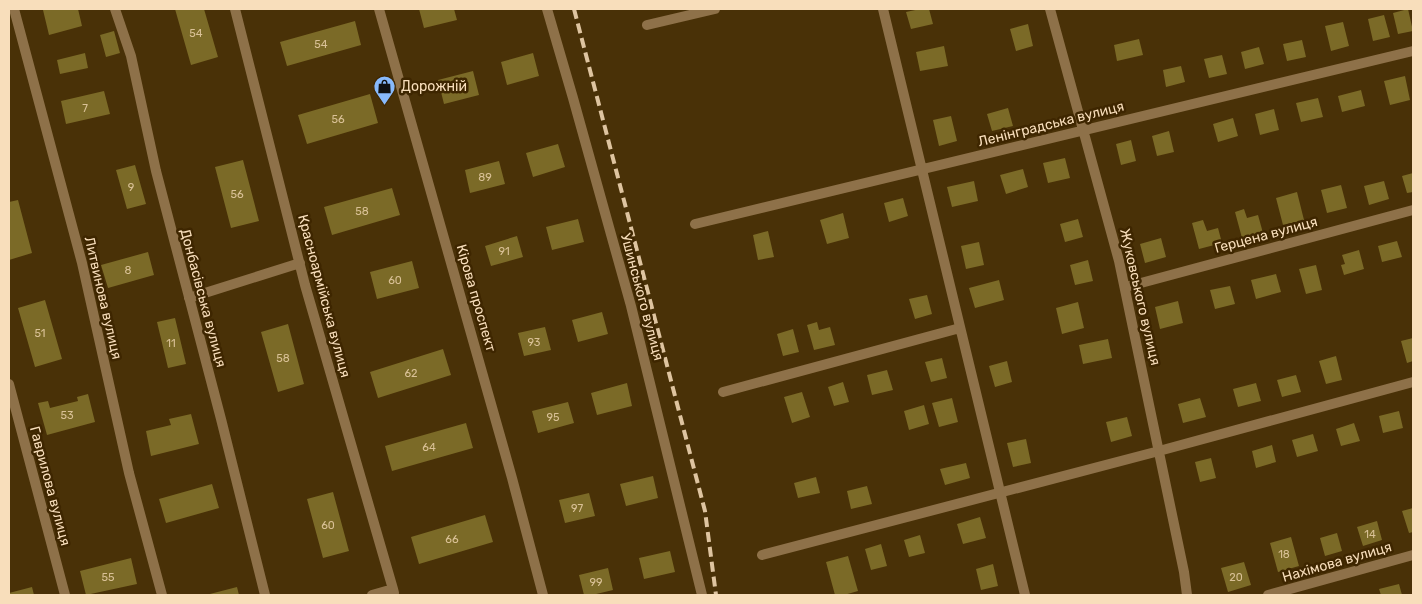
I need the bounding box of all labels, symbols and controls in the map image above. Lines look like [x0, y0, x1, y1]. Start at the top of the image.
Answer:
house number: 54 [189, 27, 203, 40]
house number: 54 [314, 38, 328, 51]
shop icon: Дорожній [373, 74, 397, 105]
place label: Дорожній [401, 78, 467, 95]
street label: Ленінградська вулиця [976, 98, 1126, 150]
house number: 7 [82, 102, 88, 115]
house number: 56 [331, 113, 345, 126]
house number: 89 [478, 171, 492, 184]
house number: 9 [128, 181, 134, 194]
house number: 56 [230, 188, 244, 201]
house number: 58 [355, 205, 369, 218]
street label: Красноармійська вулиця [294, 213, 354, 379]
street label: Герцена вулиця [1213, 213, 1319, 257]
street label: Донбасівська вулиця [176, 227, 230, 369]
street label: Жуковського вулиця [1116, 227, 1164, 367]
street label: Ушинського вулиця [617, 232, 667, 362]
street label: Литвинова вулиця [81, 235, 125, 361]
street label: Кірова проспект [453, 242, 499, 354]
house number: 91 [498, 245, 510, 258]
house number: 8 [125, 264, 132, 277]
house number: 60 [388, 274, 402, 287]
house number: 51 [34, 327, 46, 340]
house number: 93 [528, 336, 541, 349]
house number: 11 [166, 337, 176, 350]
house number: 58 [276, 352, 290, 365]
house number: 62 [404, 367, 418, 380]
house number: 53 [60, 409, 74, 422]
house number: 95 [546, 411, 560, 424]
street label: Гаврилова вулиця [26, 424, 74, 548]
house number: 64 [422, 441, 436, 454]
house number: 97 [571, 502, 583, 515]
house number: 60 [321, 519, 335, 532]
house number: 14 [1364, 528, 1376, 541]
house number: 66 [445, 533, 459, 546]
street label: Нахімова вулиця [1280, 538, 1394, 586]
house number: 18 [1278, 548, 1290, 561]
house number: 55 [101, 571, 115, 584]
house number: 20 [1229, 571, 1243, 584]
house number: 99 [589, 576, 603, 589]

